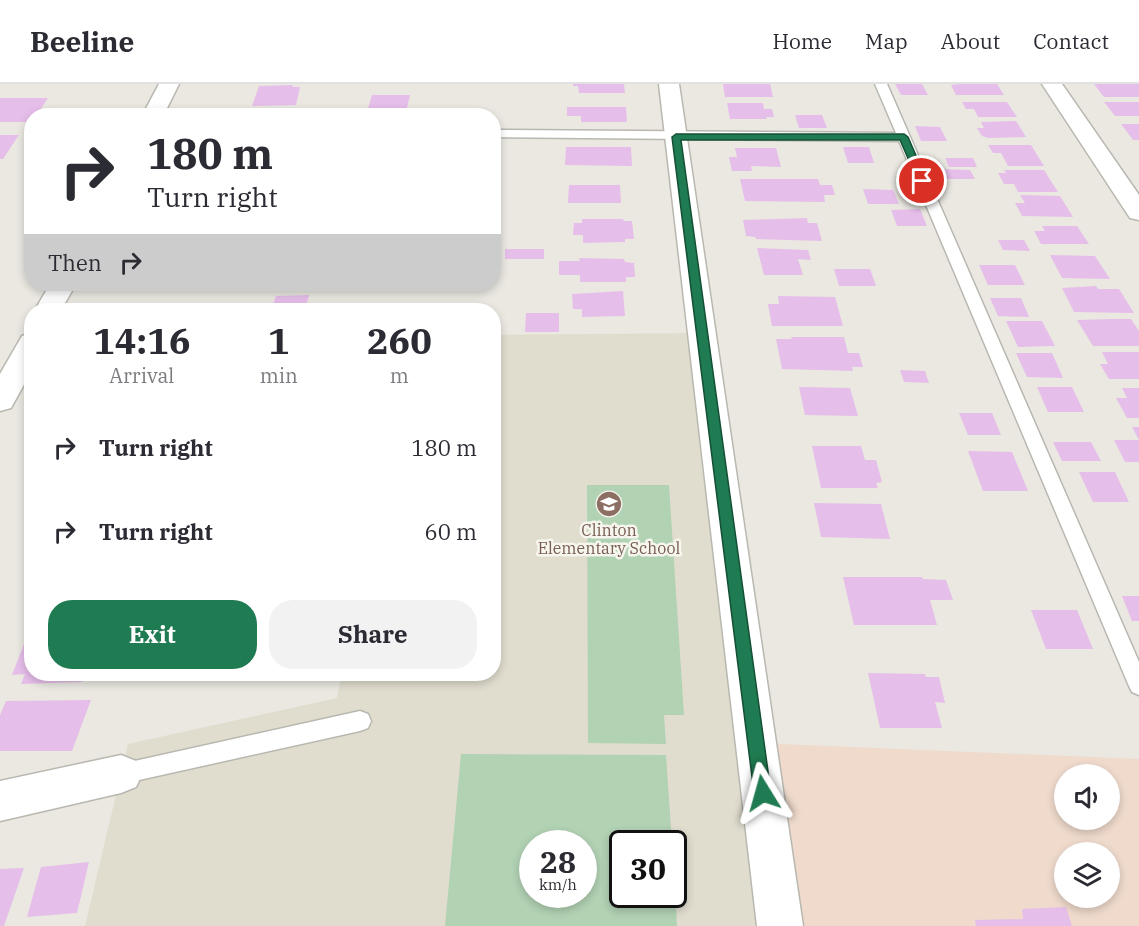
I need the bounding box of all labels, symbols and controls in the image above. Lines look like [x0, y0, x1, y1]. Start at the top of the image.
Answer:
text: Beeline [30, 23, 134, 60]
text: Home [772, 27, 832, 55]
text: Map [865, 27, 908, 55]
text: About [941, 27, 1000, 55]
text: Contact [1033, 27, 1109, 55]
text: 180 m [147, 126, 273, 181]
icon: right [48, 132, 126, 210]
pin [896, 155, 947, 206]
icon: arrive [905, 164, 938, 197]
text: Turn right [147, 179, 278, 214]
icon: right [114, 246, 147, 279]
text: Then [48, 248, 102, 277]
text: 14:16 [93, 317, 190, 364]
text: 1 [268, 317, 290, 364]
text: 260 [367, 317, 432, 364]
text: Arrival [109, 362, 174, 389]
text: min [260, 362, 298, 389]
text: m [390, 362, 409, 389]
icon: right [48, 431, 81, 464]
text: Turn right [99, 433, 213, 462]
text: 180 m [411, 433, 477, 462]
school or university icon: Clinton Elementary School [594, 489, 624, 519]
icon: right [48, 515, 81, 548]
text: Turn right [99, 517, 213, 546]
text: 60 m [425, 517, 477, 546]
place label: Clinton Elementary School [538, 520, 680, 558]
button: Exit [48, 600, 257, 669]
button: Share [269, 600, 477, 669]
position arrow [731, 761, 795, 825]
map controls [1054, 764, 1120, 908]
button: sound [1054, 764, 1120, 830]
speed limit sign: 30 [609, 830, 687, 908]
text: 28 [540, 842, 576, 881]
button: layers [1054, 842, 1120, 908]
text: km/h [539, 875, 577, 894]

